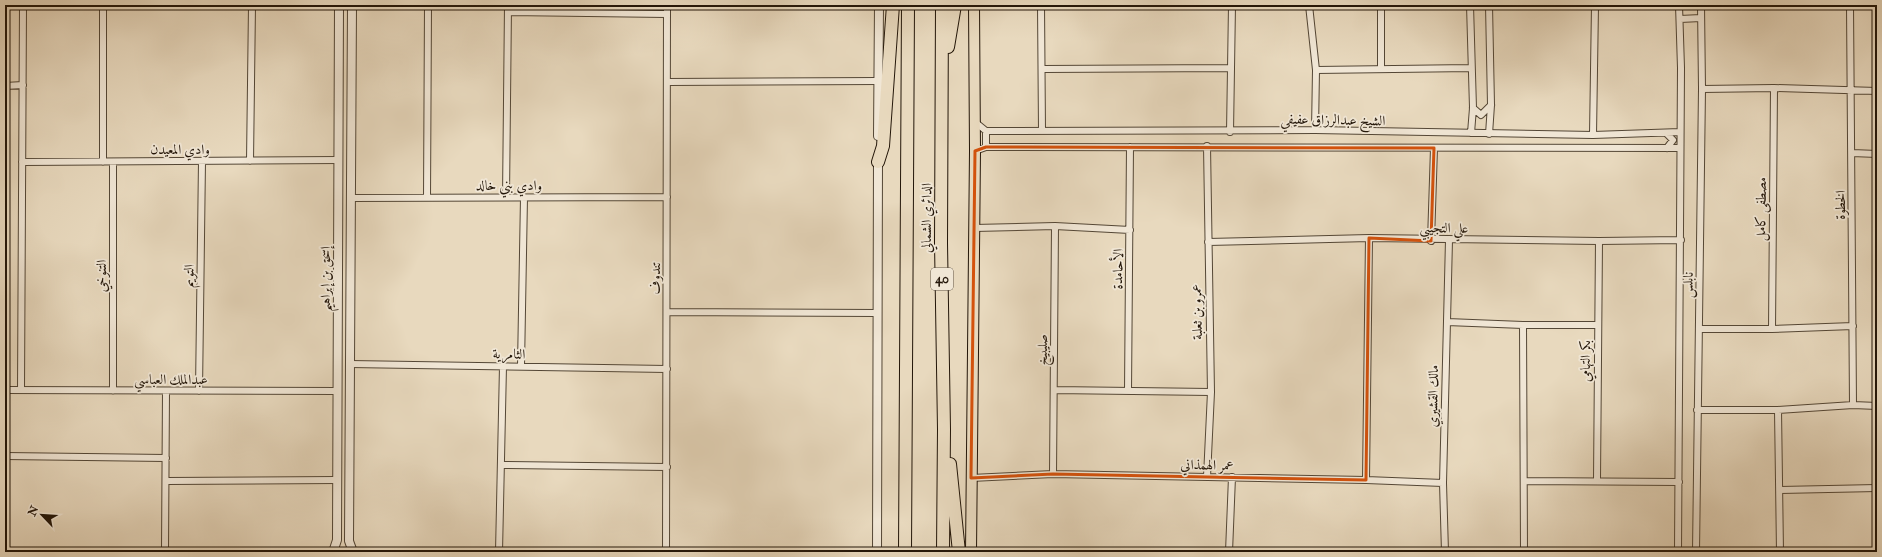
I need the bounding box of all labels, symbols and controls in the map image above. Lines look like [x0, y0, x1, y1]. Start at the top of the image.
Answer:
street label: الشيخ عبدالرزاق عفيفي [1280, 111, 1386, 134]
street label: وادي المعيدن [150, 141, 210, 161]
street label: وادي بني خالد [476, 177, 542, 198]
street label: مصطفى كامل [1752, 177, 1772, 241]
street label: الدائري الشمالي [918, 183, 938, 253]
street label: الخطوة [1832, 190, 1849, 220]
street label: علي التجيبي [1419, 219, 1469, 241]
street label: إسحق بن إبراهيم [317, 245, 339, 312]
street label: الأحامدة [1107, 248, 1127, 290]
street label: التنوخي [93, 260, 113, 292]
street label: تندوف [647, 262, 664, 294]
street label: التويم [180, 264, 202, 288]
road number: 40 [931, 268, 953, 290]
street label: نابلس [1679, 271, 1698, 298]
street label: عمرو بن ثعلبة [1188, 284, 1206, 340]
street label: صليبيخ [1034, 334, 1055, 366]
street label: بكر التهامي [1577, 340, 1597, 382]
street label: الثامرية [492, 345, 526, 364]
street label: مالك القشيري [1424, 364, 1445, 428]
street label: عبدالملك العباسي [134, 371, 208, 393]
street label: عمر الهمذاني [1180, 456, 1234, 477]
north arrow [22, 495, 62, 535]
text: N [25, 503, 42, 519]

